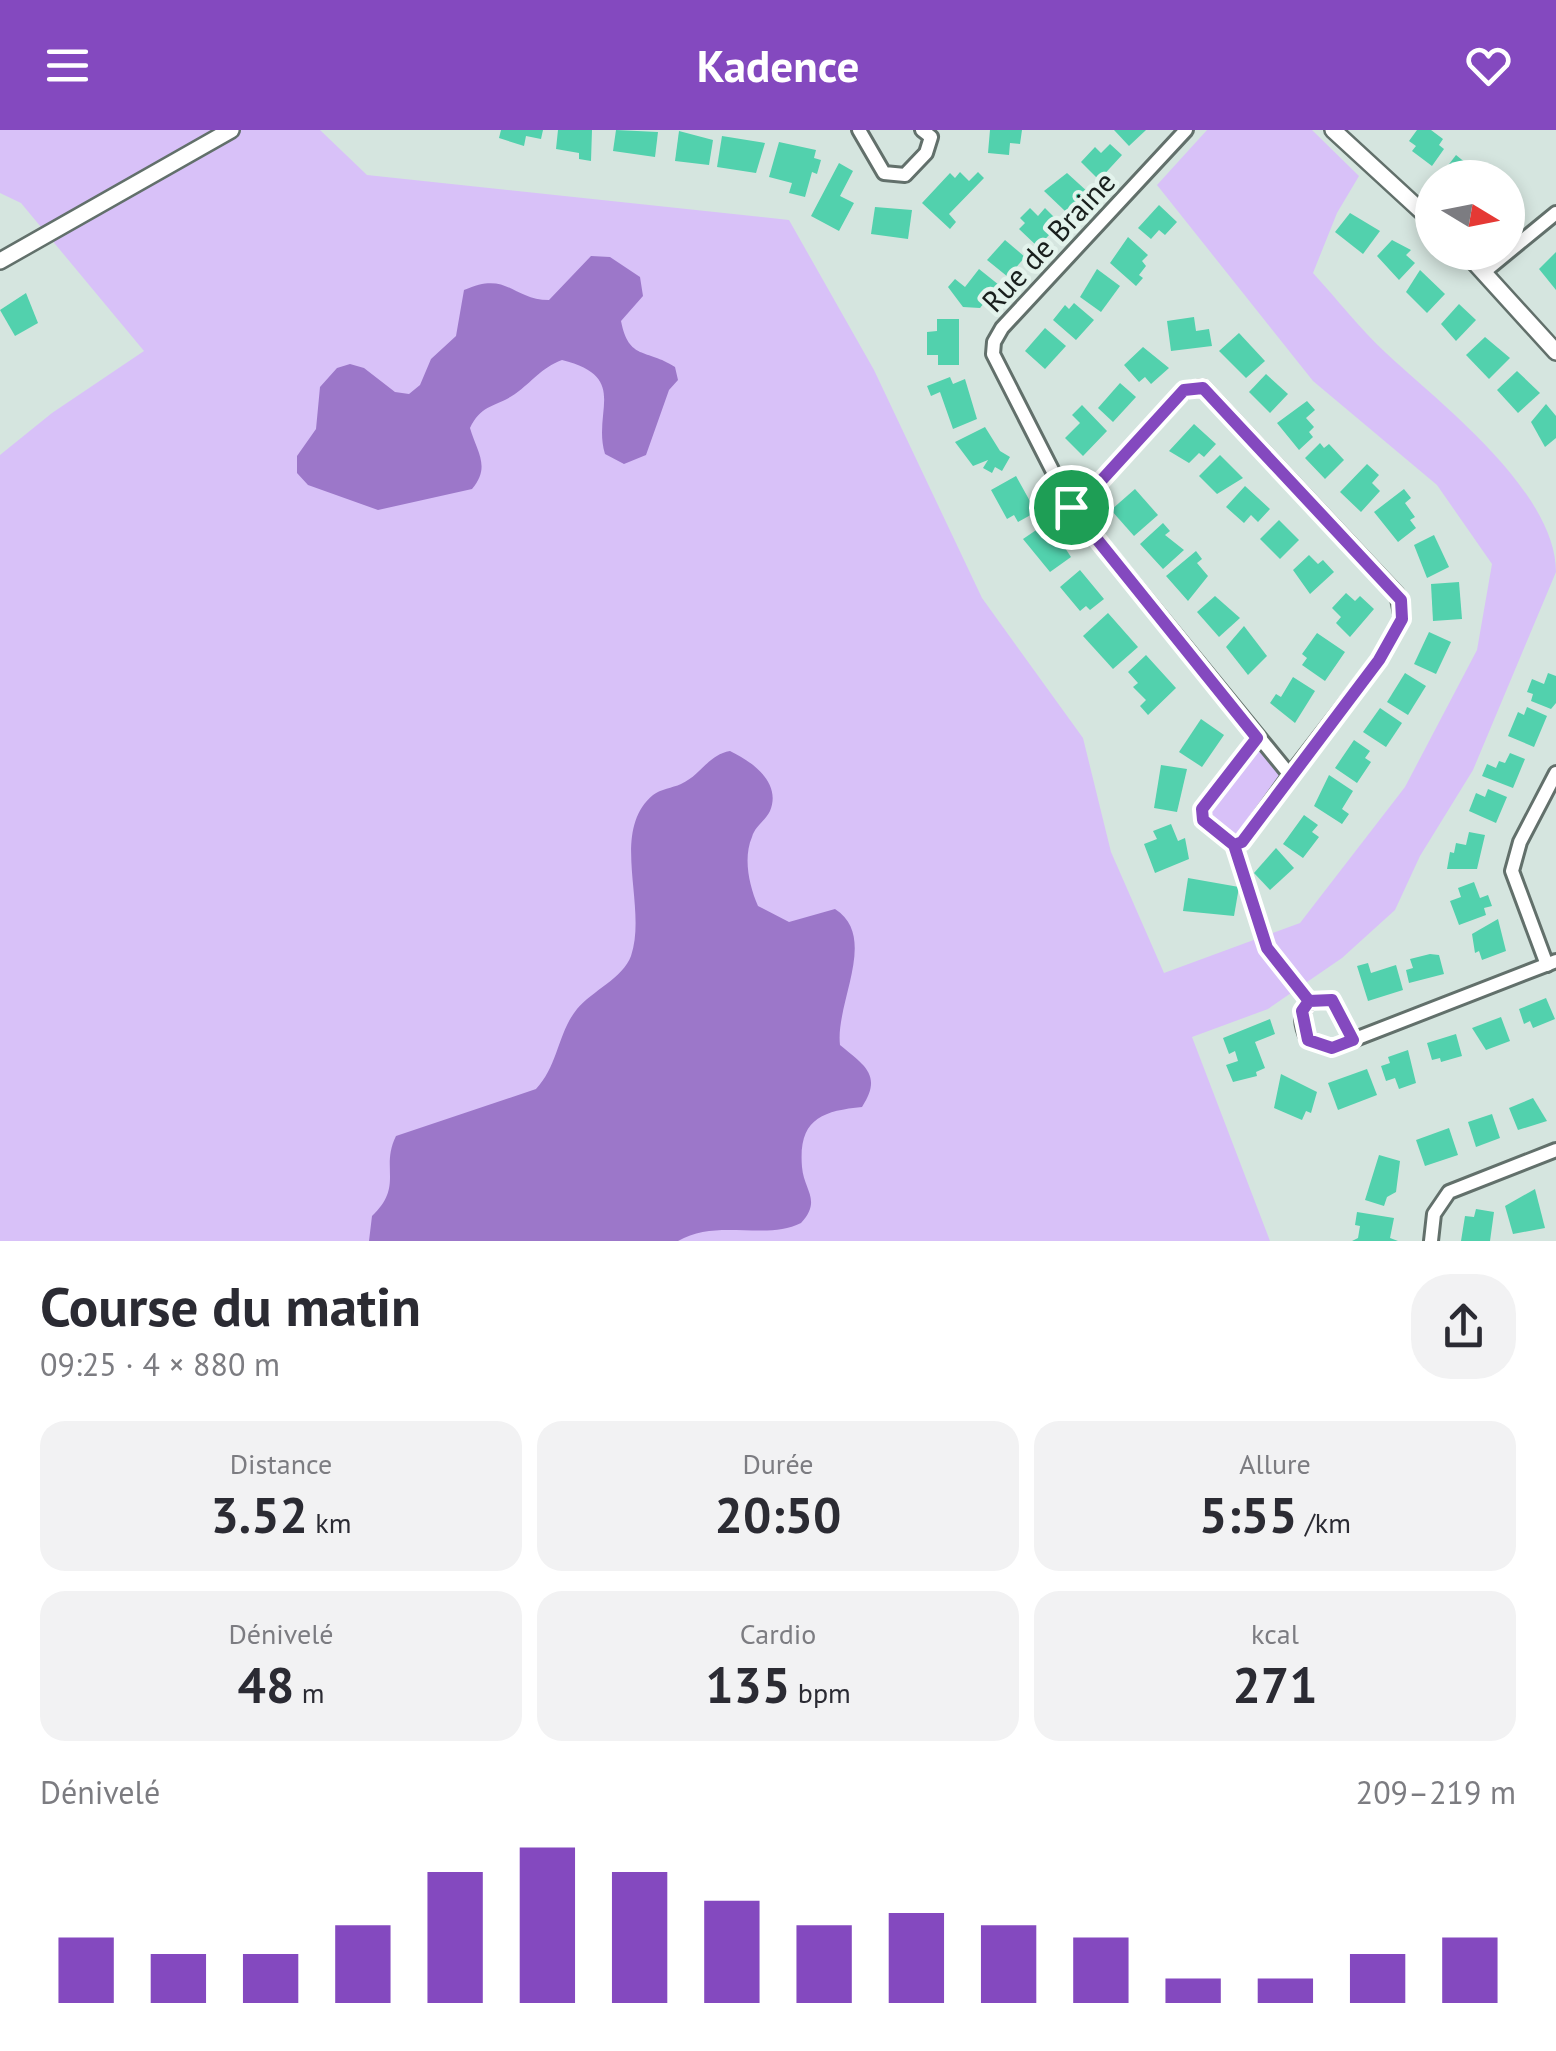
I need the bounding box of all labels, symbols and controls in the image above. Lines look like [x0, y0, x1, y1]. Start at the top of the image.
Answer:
text: Kadence [697, 36, 859, 94]
icon: menu [40, 38, 95, 93]
icon: heart [1461, 38, 1516, 93]
north arrow [1415, 160, 1525, 270]
map controls [1415, 160, 1525, 270]
street label: Rue de Braine [973, 162, 1123, 320]
pin [1029, 465, 1114, 550]
icon: arrive [1044, 480, 1099, 535]
text: Course du matin [40, 1270, 421, 1341]
button: share [1411, 1274, 1516, 1379]
text: 09:25 · 4 × 880 m [40, 1343, 280, 1385]
text: Distance [230, 1445, 332, 1482]
text: Durée [742, 1445, 814, 1482]
text: Allure [1239, 1445, 1311, 1482]
text: 3.52 [211, 1482, 308, 1547]
text: 20:50 [715, 1482, 841, 1547]
text: 5:55 [1199, 1482, 1297, 1547]
text: km [308, 1504, 351, 1541]
text: /km [1297, 1504, 1351, 1541]
text: Dénivelé [228, 1615, 334, 1652]
text: Cardio [740, 1615, 816, 1652]
text: kcal [1251, 1615, 1299, 1652]
text: 48 [238, 1652, 294, 1717]
text: 135 [705, 1652, 790, 1717]
text: 271 [1232, 1652, 1318, 1717]
text: m [294, 1674, 324, 1711]
text: bpm [790, 1674, 851, 1711]
text: Dénivelé [40, 1771, 160, 1813]
text: 209–219 m [1356, 1771, 1516, 1813]

